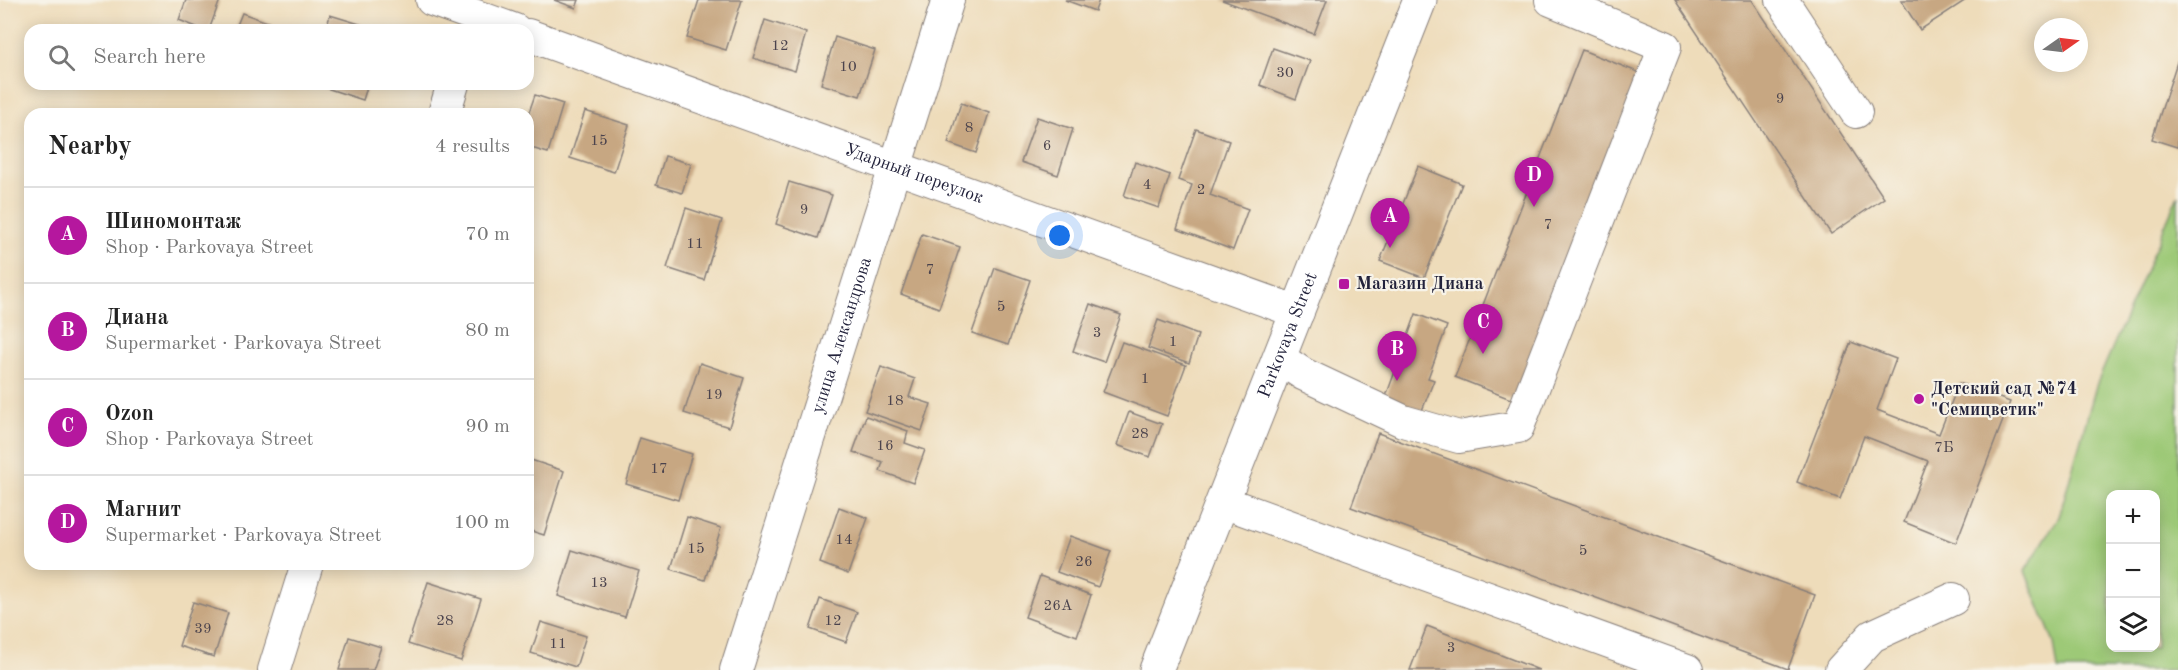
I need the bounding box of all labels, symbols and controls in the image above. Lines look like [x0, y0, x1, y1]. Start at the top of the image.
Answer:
north arrow [2034, 18, 2088, 72]
search box [24, 24, 534, 90]
house number: 12 [771, 39, 789, 54]
icon: search [45, 41, 78, 74]
text: Search here [93, 46, 206, 68]
house number: 10 [839, 60, 857, 75]
house number: 30 [1276, 66, 1294, 81]
house number: 9 [1776, 92, 1784, 107]
house number: 8 [965, 121, 973, 136]
text: Nearby [48, 134, 132, 160]
house number: 15 [590, 134, 608, 149]
text: 4 results [435, 137, 510, 157]
house number: 6 [1043, 139, 1051, 154]
street label: Ударный переулок [842, 141, 986, 207]
pin: D [1514, 158, 1553, 207]
house number: 4 [1143, 178, 1151, 193]
house number: 2 [1197, 183, 1205, 198]
pin: A [1370, 198, 1410, 248]
house number: 9 [800, 203, 808, 218]
text: Шиномонтаж [105, 211, 241, 233]
house number: 7 [1544, 218, 1552, 233]
your location [1045, 221, 1074, 250]
text: A [60, 225, 75, 245]
text: 70 m [465, 225, 510, 245]
house number: 11 [686, 237, 704, 252]
text: Shop · Parkovaya Street [105, 238, 314, 258]
street label: улица Александрова [809, 255, 875, 416]
house number: 7 [926, 263, 934, 278]
street label: Parkovaya Street [1255, 270, 1321, 400]
place label: Магазин Диана [1356, 275, 1484, 293]
marker: Магазин Диана [1337, 277, 1351, 291]
house number: 5 [997, 300, 1005, 315]
pin: C [1464, 304, 1502, 354]
text: Диана [105, 307, 169, 329]
text: B [60, 321, 75, 341]
text: 80 m [465, 321, 510, 341]
house number: 3 [1093, 326, 1101, 341]
pin: B [1378, 332, 1416, 381]
text: Supermarket · Parkovaya Street [105, 334, 381, 354]
house number: 1 [1169, 335, 1177, 350]
house number: 1 [1141, 372, 1149, 387]
place label: Детский сад №74 "Семицветик" [1931, 380, 2077, 419]
house number: 19 [705, 388, 723, 403]
marker: Детский сад №74 "Семицветик" [1912, 392, 1926, 406]
house number: 18 [886, 394, 904, 409]
text: Ozon [105, 403, 154, 425]
text: C [61, 417, 74, 437]
text: 90 m [465, 417, 510, 437]
house number: 28 [1131, 427, 1149, 442]
text: Shop · Parkovaya Street [105, 430, 314, 450]
house number: 16 [876, 439, 894, 454]
house number: 7Б [1934, 441, 1954, 456]
house number: 17 [650, 462, 668, 477]
map controls [2106, 490, 2160, 652]
button: + [2106, 490, 2160, 544]
text: Магнит [105, 499, 181, 521]
text: D [60, 513, 75, 533]
text: 100 m [454, 513, 510, 533]
text: Supermarket · Parkovaya Street [105, 526, 381, 546]
house number: 14 [835, 533, 853, 548]
house number: 15 [687, 542, 705, 557]
house number: 5 [1579, 544, 1587, 559]
button: − [2106, 544, 2160, 598]
house number: 26 [1075, 555, 1093, 570]
house number: 13 [590, 576, 608, 591]
button: layers [2106, 598, 2160, 652]
house number: 26А [1044, 599, 1073, 614]
house number: 28 [436, 614, 454, 629]
house number: 12 [824, 614, 842, 629]
house number: 39 [194, 622, 212, 637]
house number: 11 [549, 637, 567, 652]
house number: 3 [1447, 641, 1455, 656]

